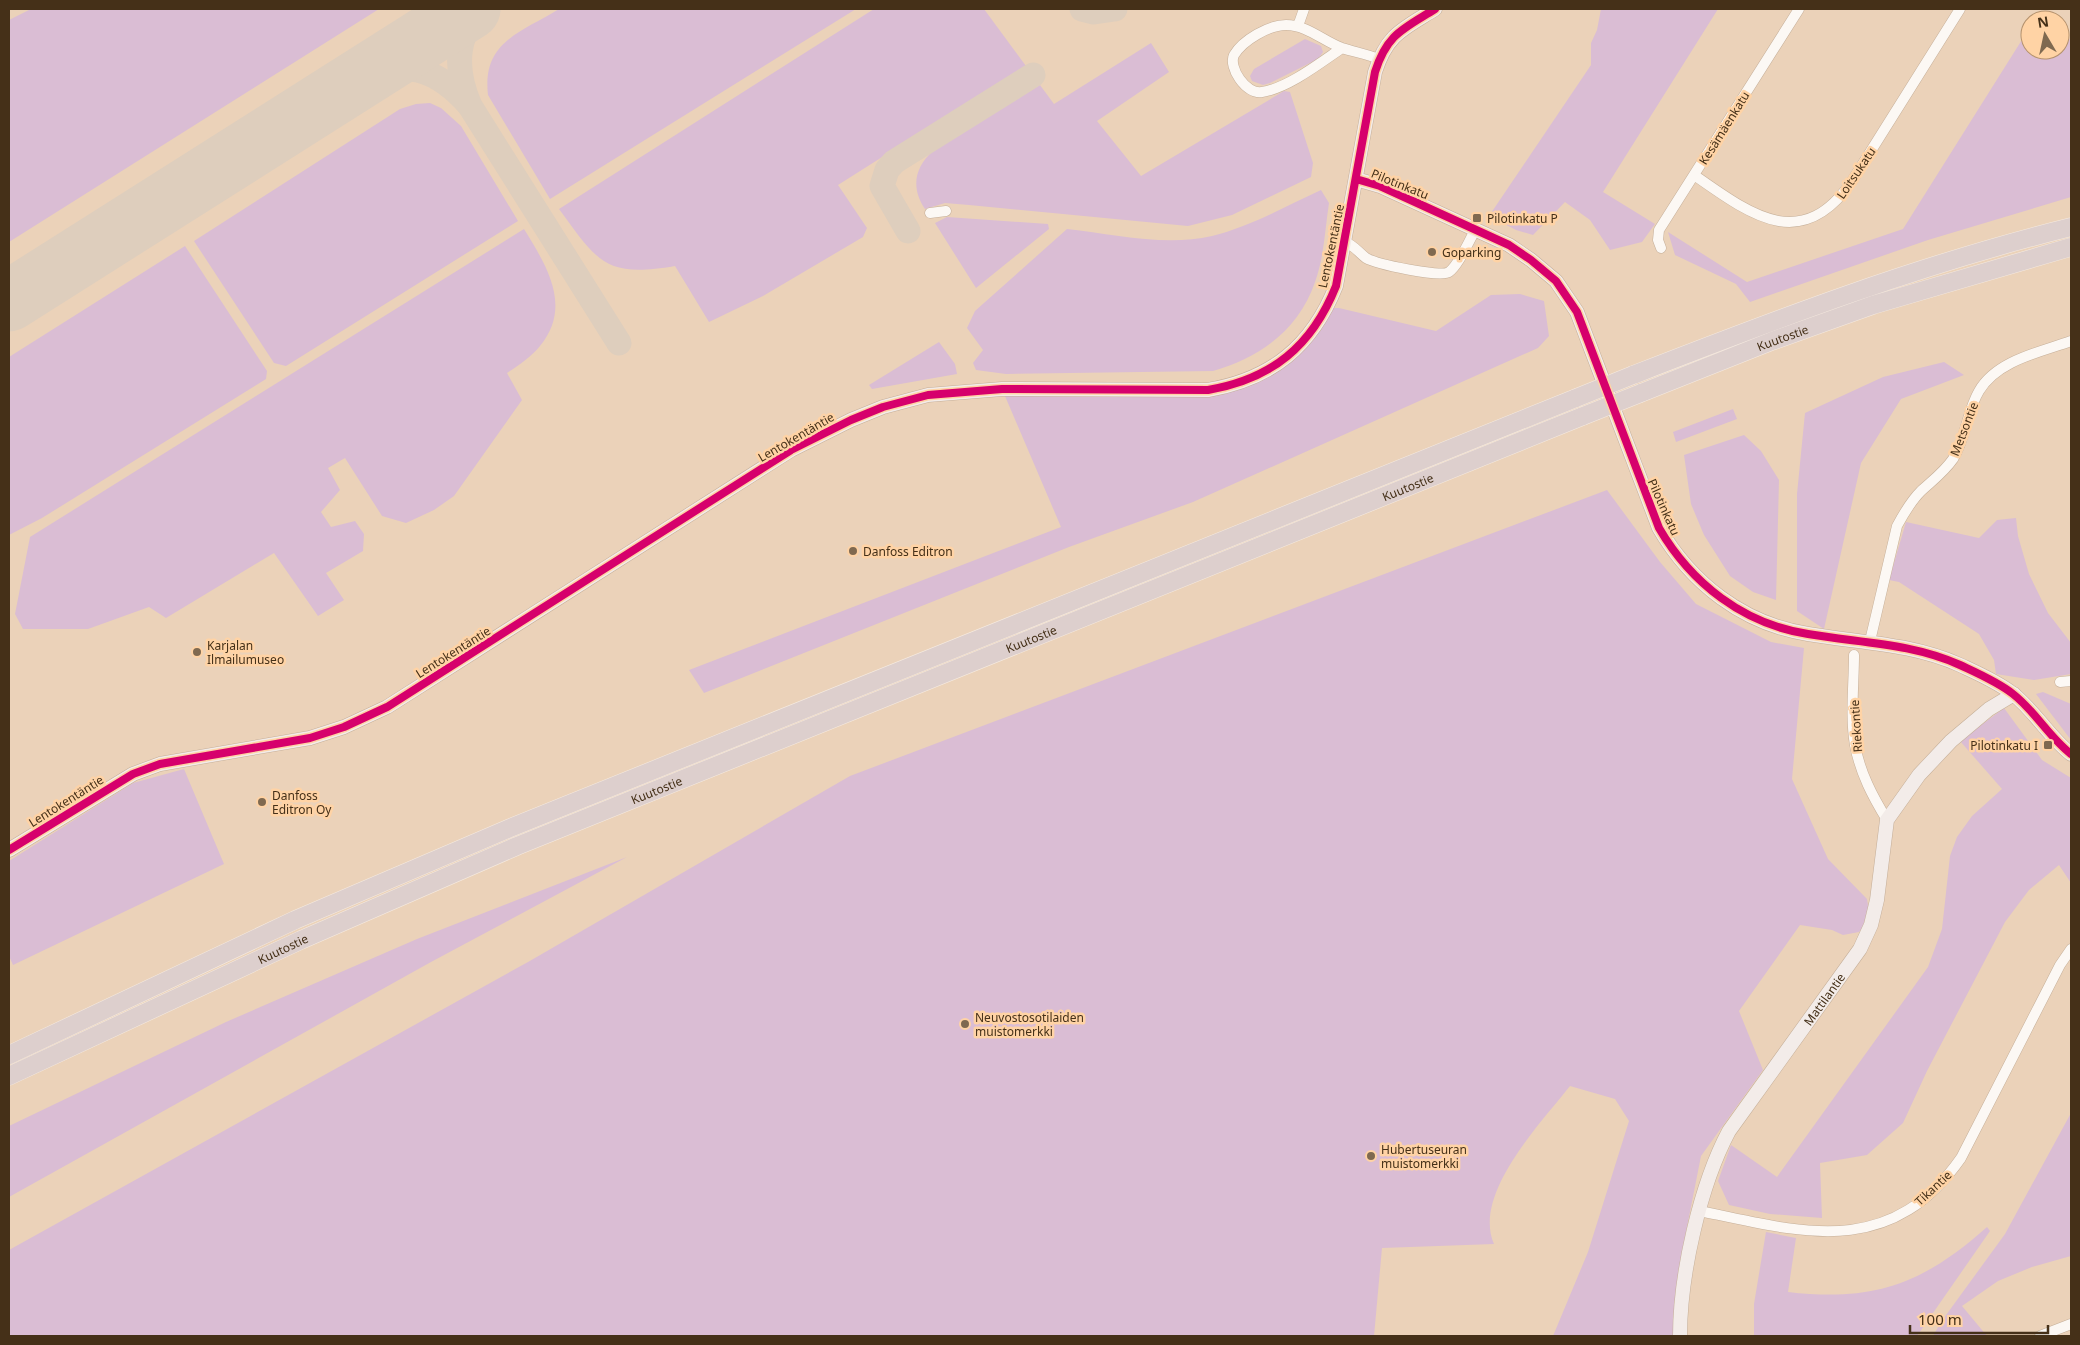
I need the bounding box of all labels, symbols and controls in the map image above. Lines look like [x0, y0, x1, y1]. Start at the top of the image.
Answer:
north arrow [2020, 10, 2070, 60]
text: N [2036, 11, 2050, 32]
street label: Kesämäenkatu [1695, 88, 1753, 168]
street label: Loitsukatu [1832, 144, 1880, 202]
street label: Pilotinkatu [1369, 165, 1431, 203]
street label: Lentokentäntie [1314, 202, 1348, 290]
place label: Pilotinkatu P [1487, 210, 1558, 227]
marker: Pilotinkatu P [1471, 212, 1483, 224]
place label: Goparking [1442, 244, 1501, 261]
marker: Goparking [1426, 246, 1438, 258]
street label: Kuutostie [1754, 320, 1811, 355]
street label: Metsontie [1946, 399, 1982, 458]
street label: Lentokentäntie [755, 408, 837, 466]
street label: Kuutostie [1379, 469, 1436, 505]
street label: Pilotinkatu [1644, 476, 1684, 538]
place label: Danfoss Editron [863, 543, 953, 560]
marker: Danfoss Editron [847, 545, 859, 557]
street label: Kuutostie [1003, 621, 1059, 657]
street label: Lentokentäntie [412, 622, 494, 682]
place label: Karjalan Ilmailumuseo [207, 637, 284, 668]
marker: Karjalan Ilmailumuseo [191, 646, 203, 658]
street label: Riekontie [1846, 699, 1866, 753]
place label: Pilotinkatu I [1970, 737, 2038, 754]
marker: Pilotinkatu I [2042, 739, 2054, 751]
street label: Lentokentäntie [25, 771, 107, 831]
street label: Kuutostie [628, 772, 685, 808]
place label: Danfoss Editron Oy [272, 787, 332, 818]
marker: Danfoss Editron Oy [256, 796, 268, 808]
street label: Kuutostie [255, 929, 311, 968]
street label: Mattilantie [1799, 969, 1849, 1029]
place label: Neuvostosotilaiden muistomerkki [975, 1009, 1084, 1040]
marker: Neuvostosotilaiden muistomerkki [959, 1018, 971, 1030]
place label: Hubertuseuran muistomerkki [1381, 1141, 1467, 1172]
marker: Hubertuseuran muistomerkki [1365, 1150, 1377, 1162]
street label: Tikantie [1911, 1166, 1955, 1209]
scale bar [1910, 1302, 2048, 1334]
text: 100 m [1918, 1309, 1962, 1329]

